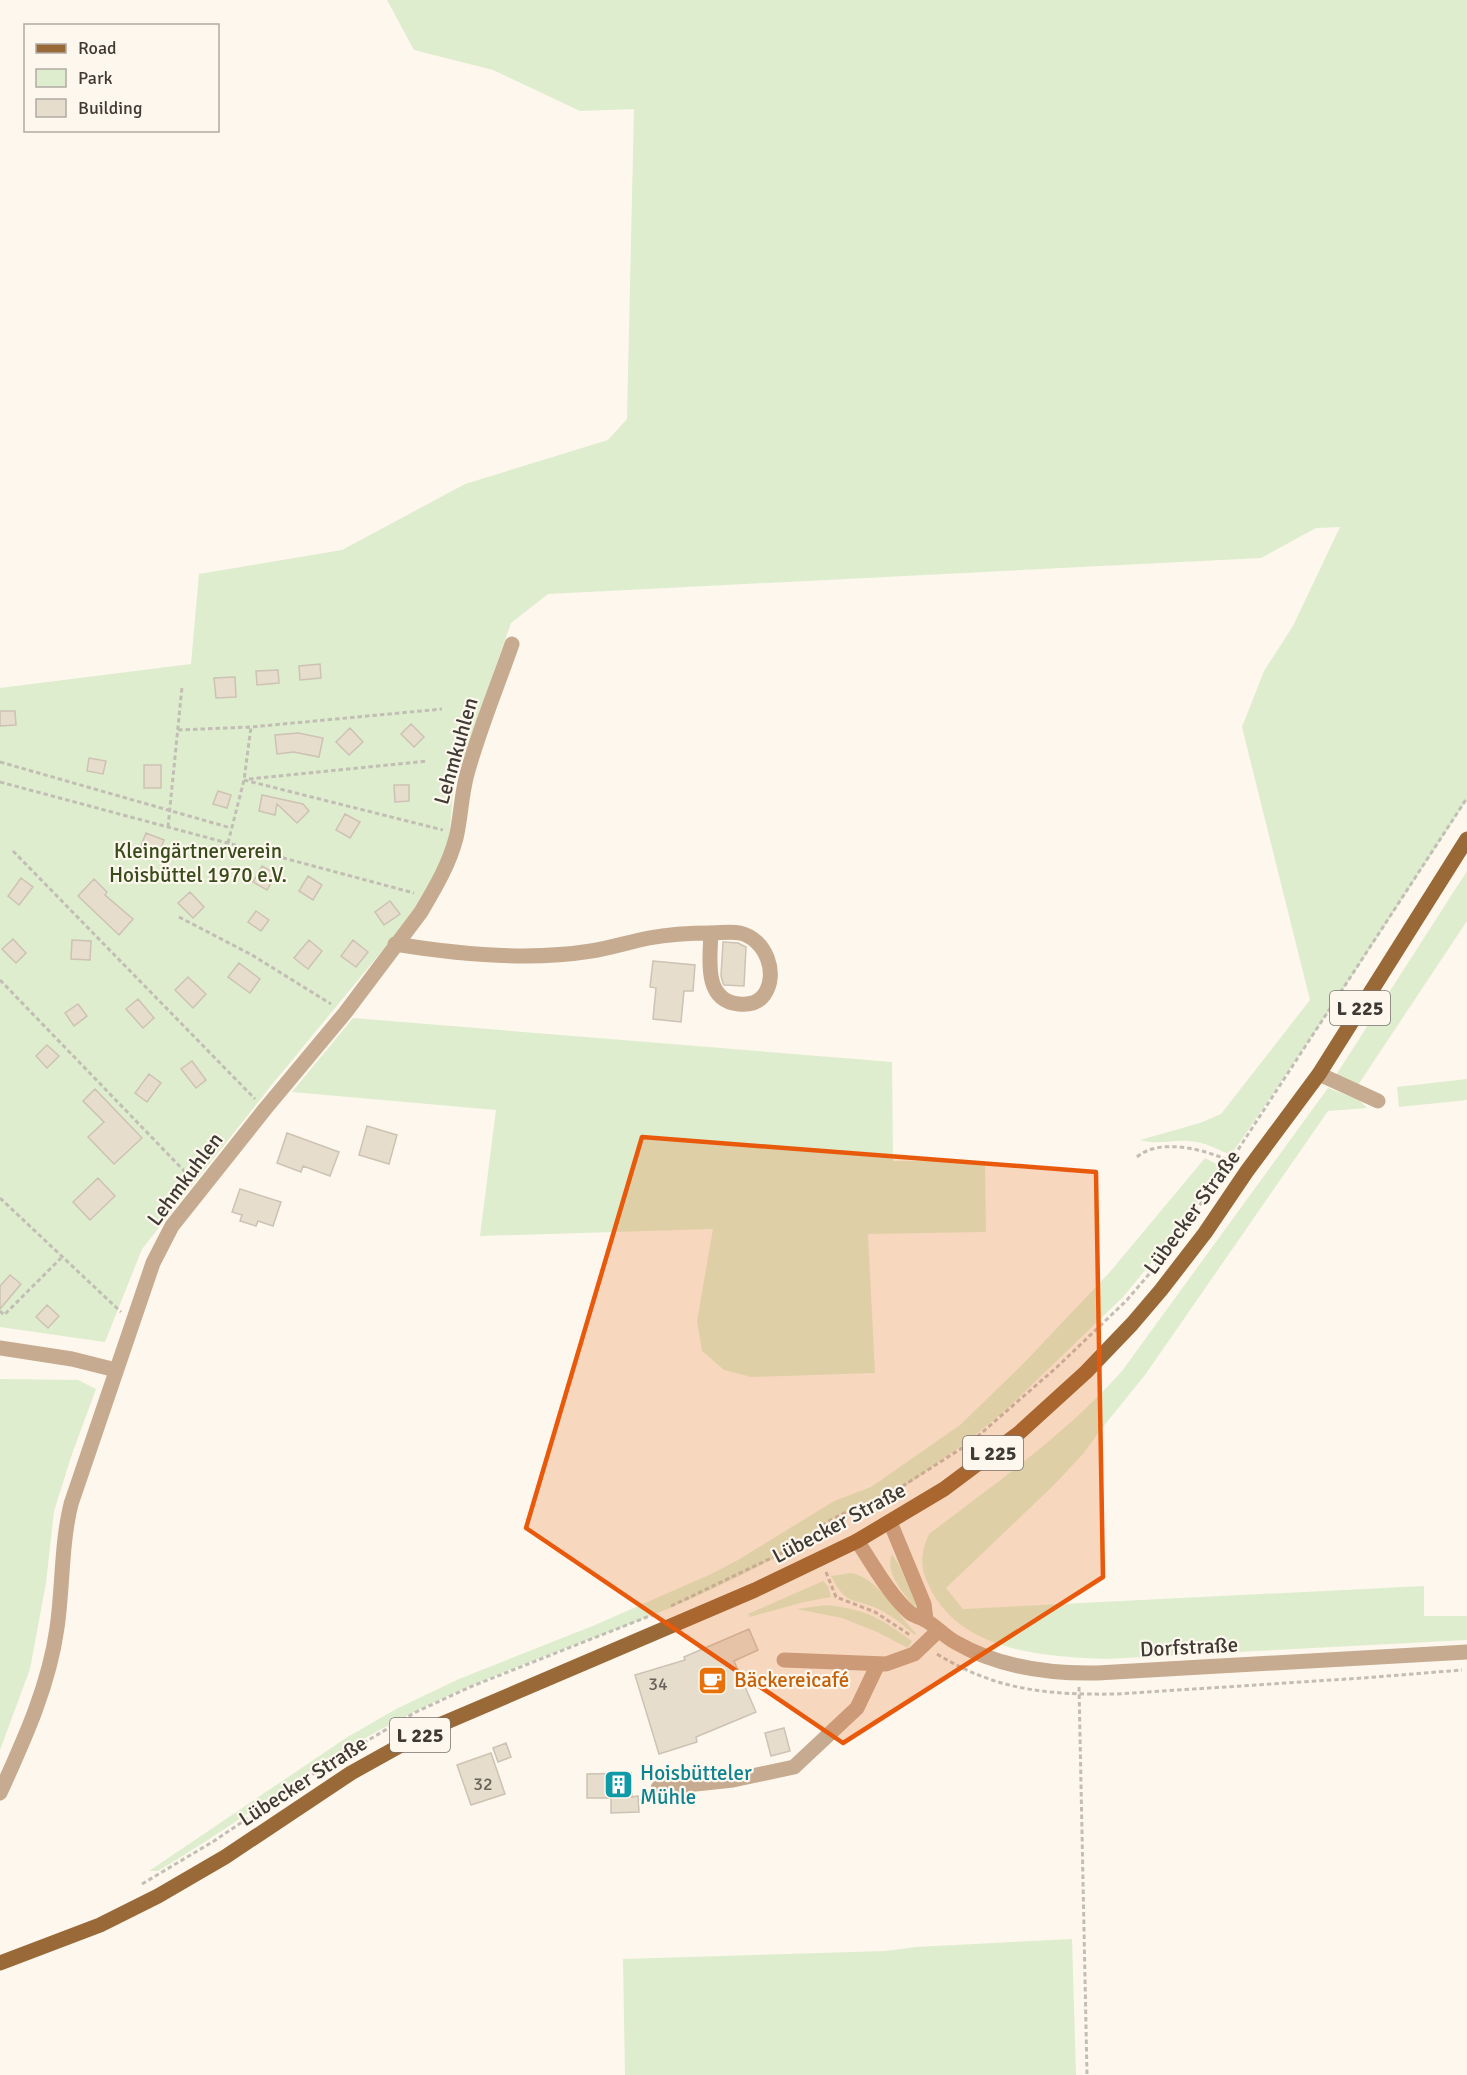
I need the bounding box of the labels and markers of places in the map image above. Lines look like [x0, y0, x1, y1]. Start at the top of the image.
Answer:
cafe icon: Bäckereicafé [697, 1664, 729, 1696]
place label: Bäckereicafé [734, 1667, 849, 1693]
place label: Hoisbütteler Mühle [640, 1760, 752, 1810]
building icon: Hoisbütteler Mühle [603, 1769, 635, 1801]

